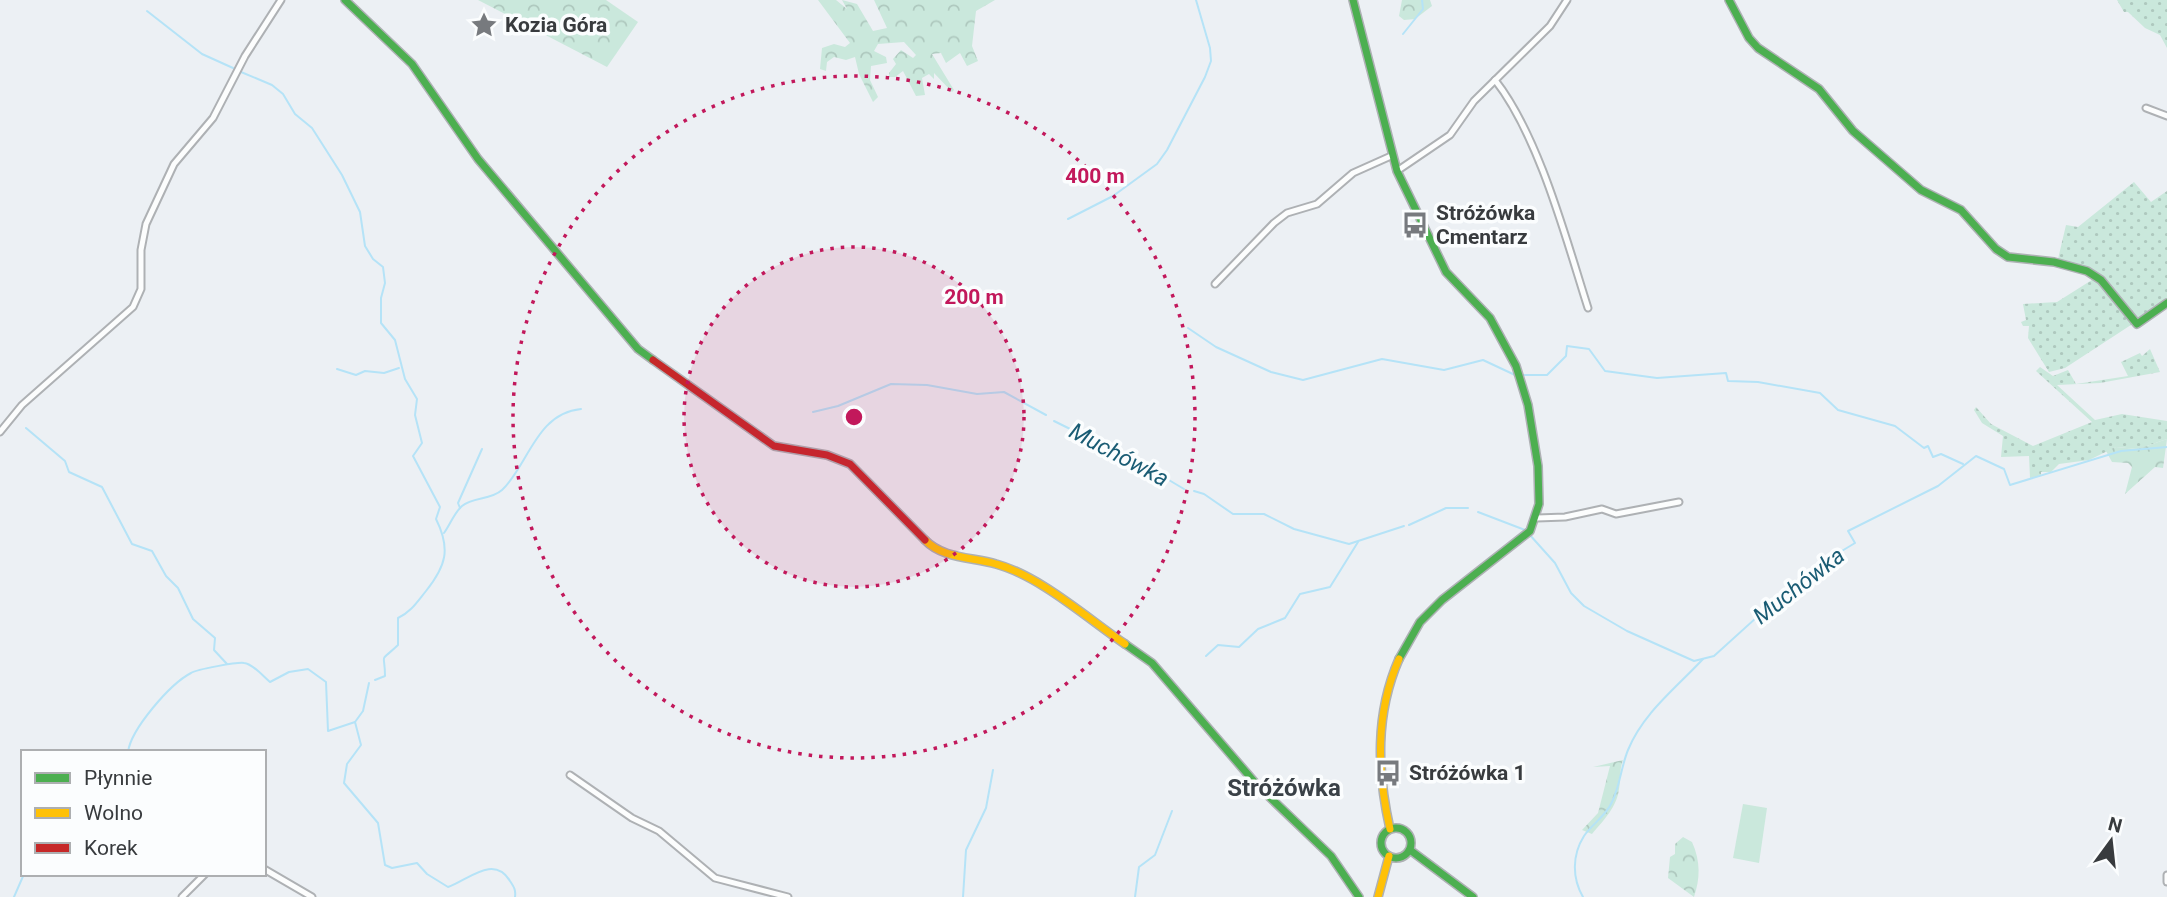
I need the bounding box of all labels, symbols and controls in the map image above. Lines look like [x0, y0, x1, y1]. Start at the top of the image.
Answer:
place icon: Kozia Góra [469, 10, 499, 40]
place label: Kozia Góra [505, 13, 607, 37]
text: 400 m [1065, 164, 1125, 188]
place label: Stróżówka Cmentarz [1436, 201, 1535, 249]
bus stop icon: Stróżówka Cmentarz [1400, 210, 1430, 240]
text: 200 m [944, 285, 1004, 309]
centre of rings [842, 405, 866, 429]
water label: Muchówka [1065, 418, 1173, 492]
water label: Muchówka [1748, 542, 1850, 630]
legend [21, 750, 266, 876]
bus stop icon: Stróżówka 1 [1373, 758, 1403, 788]
place label: Stróżówka 1 [1409, 761, 1526, 785]
text: Płynnie [84, 766, 152, 790]
district label: Stróżówka [1227, 774, 1341, 802]
text: Wolno [84, 801, 143, 825]
north arrow [2076, 806, 2146, 876]
text: N [2106, 812, 2125, 838]
text: Korek [84, 836, 138, 860]

